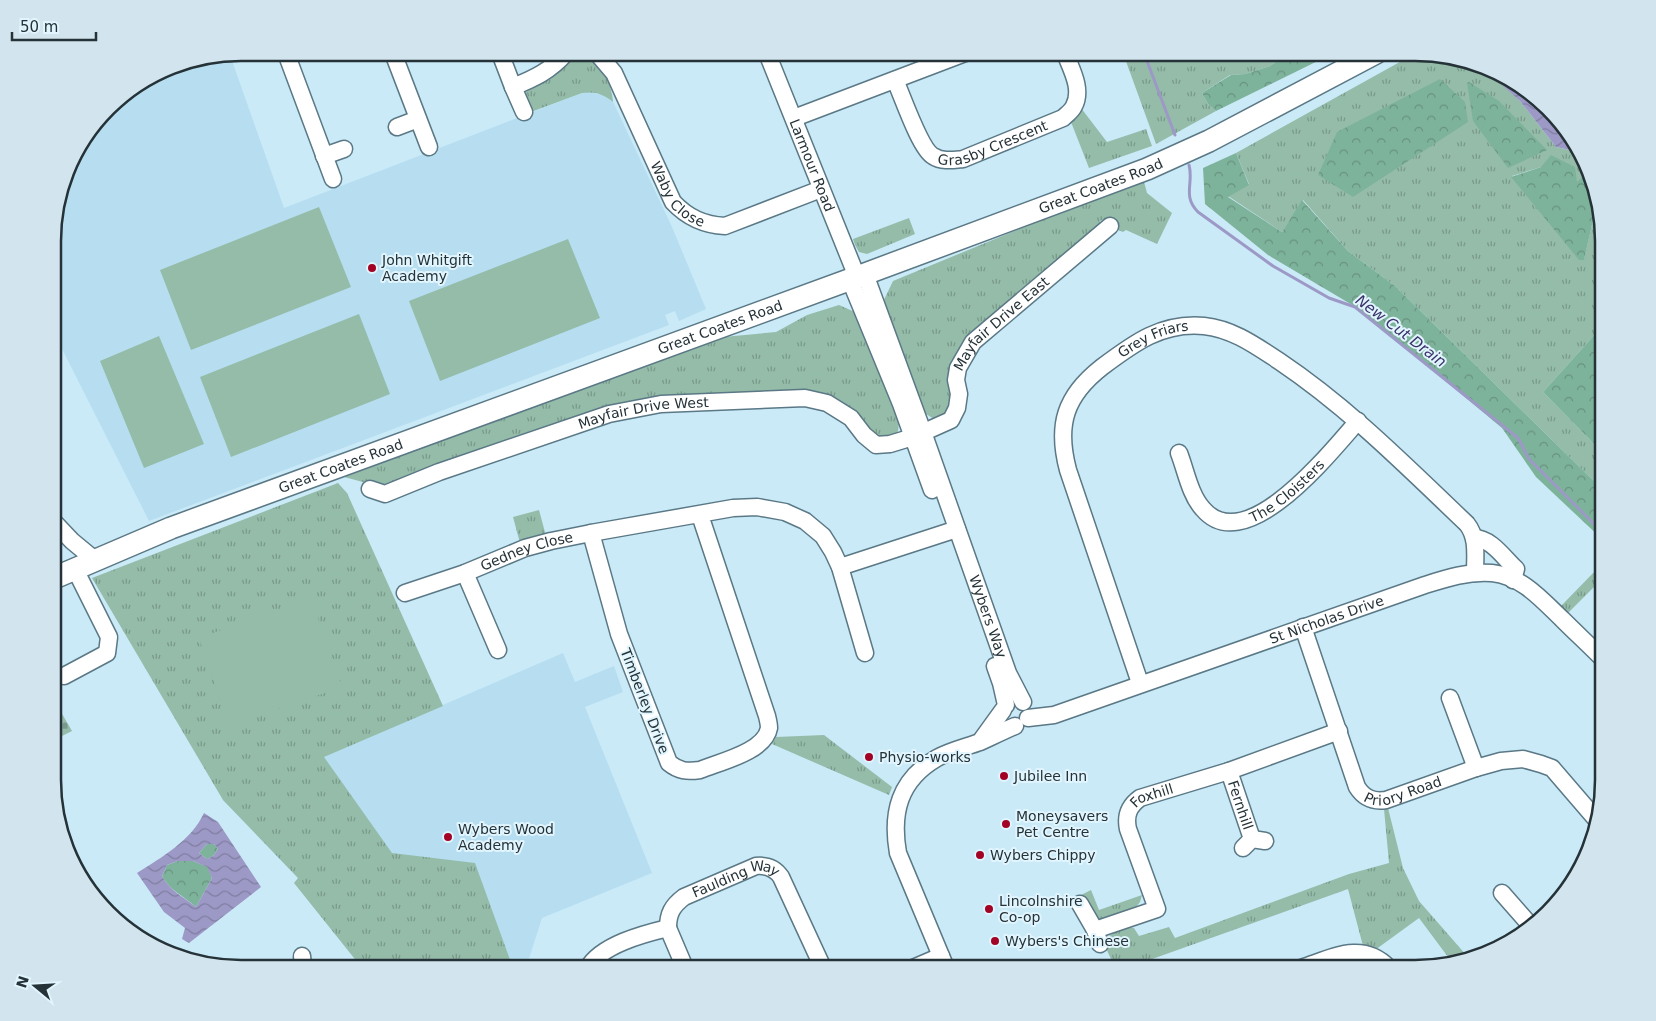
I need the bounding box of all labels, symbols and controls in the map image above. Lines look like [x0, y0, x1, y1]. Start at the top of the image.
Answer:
scale bar [12, 10, 96, 42]
text: 50 m [20, 18, 58, 36]
street label: Larmour Road [786, 117, 838, 214]
street label: Grasby Crescent [936, 117, 1050, 168]
street label: Great Coates Road [1037, 155, 1165, 217]
street label: Waby Close [648, 159, 707, 230]
place label: John Whitgift Academy [381, 252, 472, 284]
marker: John Whitgift Academy [366, 262, 378, 274]
street label: Mayfair Drive East [950, 273, 1052, 374]
water label: New Cut Drain [1352, 291, 1450, 371]
street label: Great Coates Road [656, 297, 785, 357]
street label: Grey Friars [1115, 318, 1189, 361]
street label: Mayfair Drive West [576, 394, 710, 432]
street label: Great Coates Road [276, 436, 405, 496]
street label: The Cloisters [1246, 456, 1328, 526]
street label: Gedney Close [478, 529, 574, 574]
street label: Wybers Way [966, 573, 1010, 660]
street label: St Nicholas Drive [1267, 592, 1386, 647]
street label: Timberley Drive [617, 645, 672, 756]
place label: Physio-works [879, 749, 971, 765]
marker: Physio-works [863, 751, 875, 763]
place label: Jubilee Inn [1013, 768, 1087, 784]
marker: Jubilee Inn [998, 770, 1010, 782]
street label: Priory Road [1361, 773, 1444, 809]
street label: Fernhill [1225, 778, 1256, 832]
street label: Foxhill [1127, 780, 1175, 811]
place label: Moneysavers Pet Centre [1016, 808, 1108, 840]
marker: Moneysavers Pet Centre [1000, 818, 1012, 830]
place label: Wybers Wood Academy [458, 821, 554, 853]
marker: Wybers Wood Academy [442, 831, 454, 843]
place label: Wybers Chippy [990, 847, 1095, 863]
marker: Wybers Chippy [974, 849, 986, 861]
street label: Faulding Way [690, 857, 783, 901]
place label: Lincolnshire Co-op [999, 893, 1083, 925]
marker: Lincolnshire Co-op [983, 903, 995, 915]
place label: Wybers's Chinese [1005, 933, 1129, 949]
marker: Wybers's Chinese [989, 935, 1001, 947]
north arrow [10, 961, 60, 1011]
text: N [13, 974, 32, 990]

